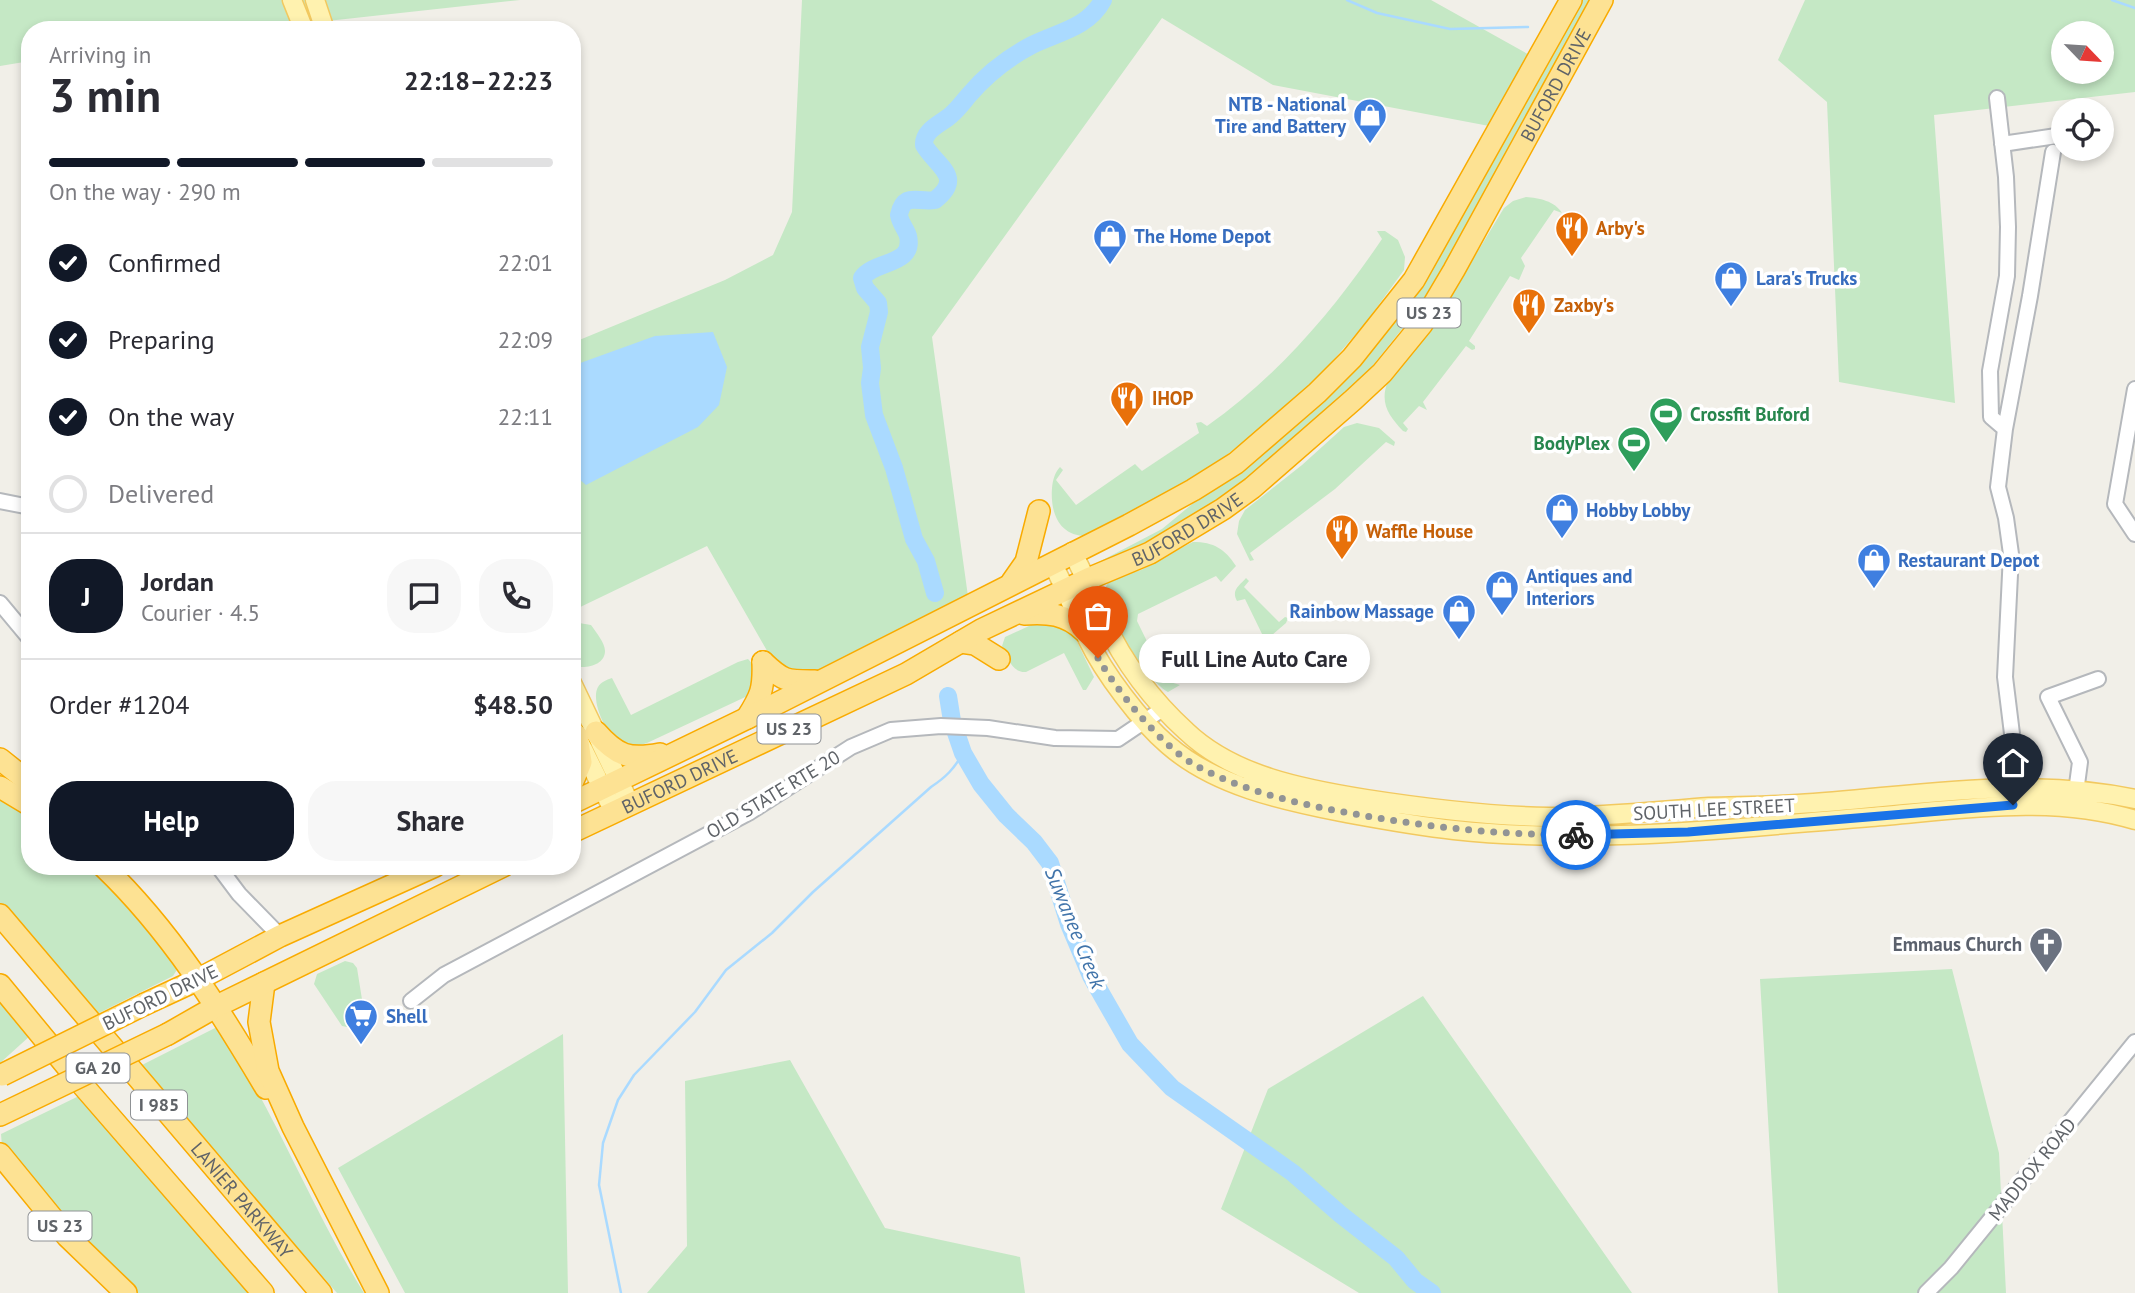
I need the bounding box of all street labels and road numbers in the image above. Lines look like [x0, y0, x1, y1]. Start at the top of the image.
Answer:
street label: BUFORD DRIVE [1515, 24, 1596, 146]
road number: US 23 [1398, 298, 1460, 328]
street label: BUFORD DRIVE [1128, 487, 1247, 571]
road number: US 23 [758, 714, 820, 744]
street label: BUFORD DRIVE [618, 743, 741, 819]
street label: OLD STATE RTE 20 [702, 745, 844, 843]
street label: SOUTH LEE STREET [1632, 793, 1796, 825]
street label: BUFORD DRIVE [98, 959, 222, 1035]
road number: GA 20 [66, 1054, 130, 1083]
road number: I 985 [131, 1090, 187, 1120]
street label: MADDOX ROAD [1983, 1113, 2081, 1225]
street label: LANIER PARKWAY [186, 1137, 298, 1263]
road number: US 23 [28, 1212, 92, 1240]

